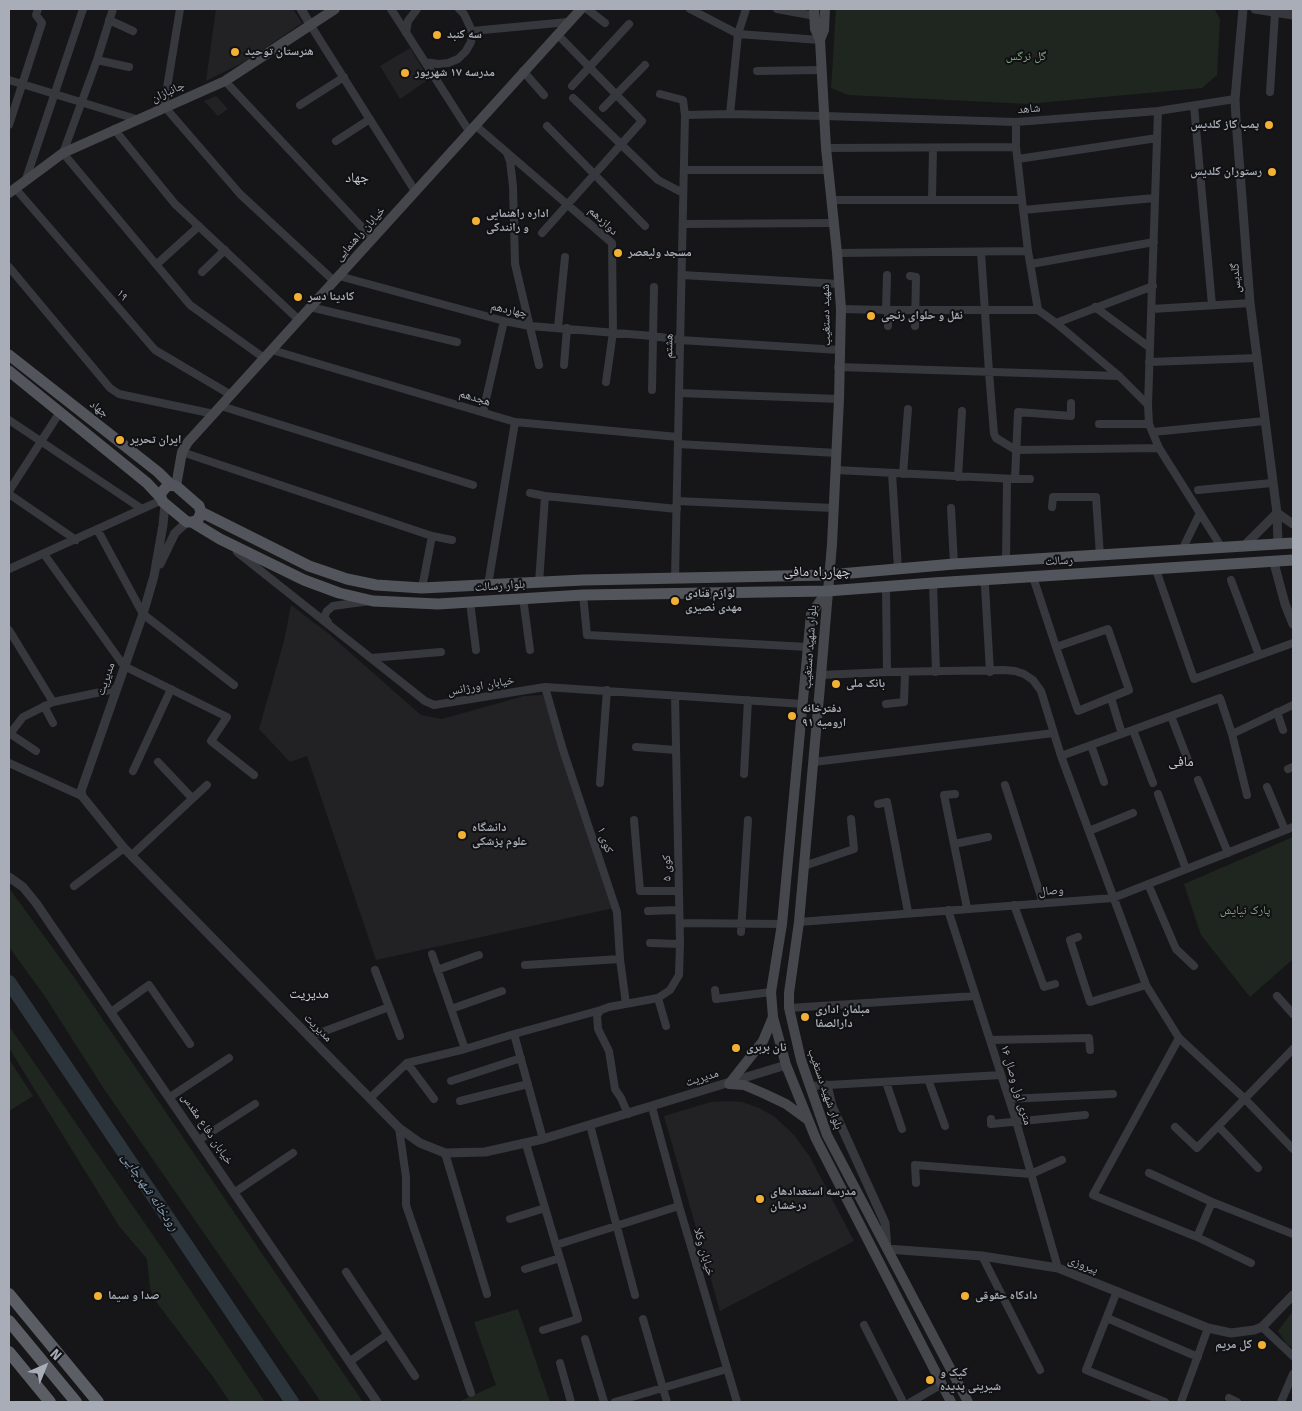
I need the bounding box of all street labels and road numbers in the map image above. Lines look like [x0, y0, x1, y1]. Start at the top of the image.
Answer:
street label: جانبازان [149, 78, 187, 106]
street label: شاهد [1017, 101, 1041, 117]
street label: خیابان راهنمایی [332, 204, 388, 264]
street label: دوازدهم [585, 204, 621, 238]
street label: گلدیس [1228, 263, 1244, 293]
street label: شهید دستغیب [818, 284, 834, 346]
street label: ۱۹ [113, 286, 131, 304]
street label: چهاردهم [489, 299, 529, 321]
street label: هشتم [662, 334, 676, 358]
street label: هجدهم [457, 386, 493, 410]
street label: جهاد [87, 397, 111, 421]
street label: رسالت [1045, 553, 1073, 569]
street label: بلوار رسالت [474, 577, 526, 595]
street label: بلوار شهید دستغیب [800, 604, 820, 690]
street label: مدیریت [94, 661, 118, 697]
street label: خیابان اورژانس [446, 673, 516, 699]
street label: کوی ۱ [594, 825, 616, 855]
street label: کوی ۵ [660, 855, 674, 881]
street label: وصال [1038, 883, 1064, 899]
street label: مدیریت [301, 1011, 335, 1045]
street label: ۱۶ متری اول وصال [997, 1043, 1035, 1127]
street label: بلوار شهید دستغیب [804, 1047, 846, 1131]
street label: مدیریت [684, 1066, 720, 1090]
street label: خیابان دفاع مقدس [178, 1091, 236, 1167]
street label: خیابان وکلا [690, 1226, 718, 1278]
street label: پیروزی [1066, 1253, 1100, 1277]

